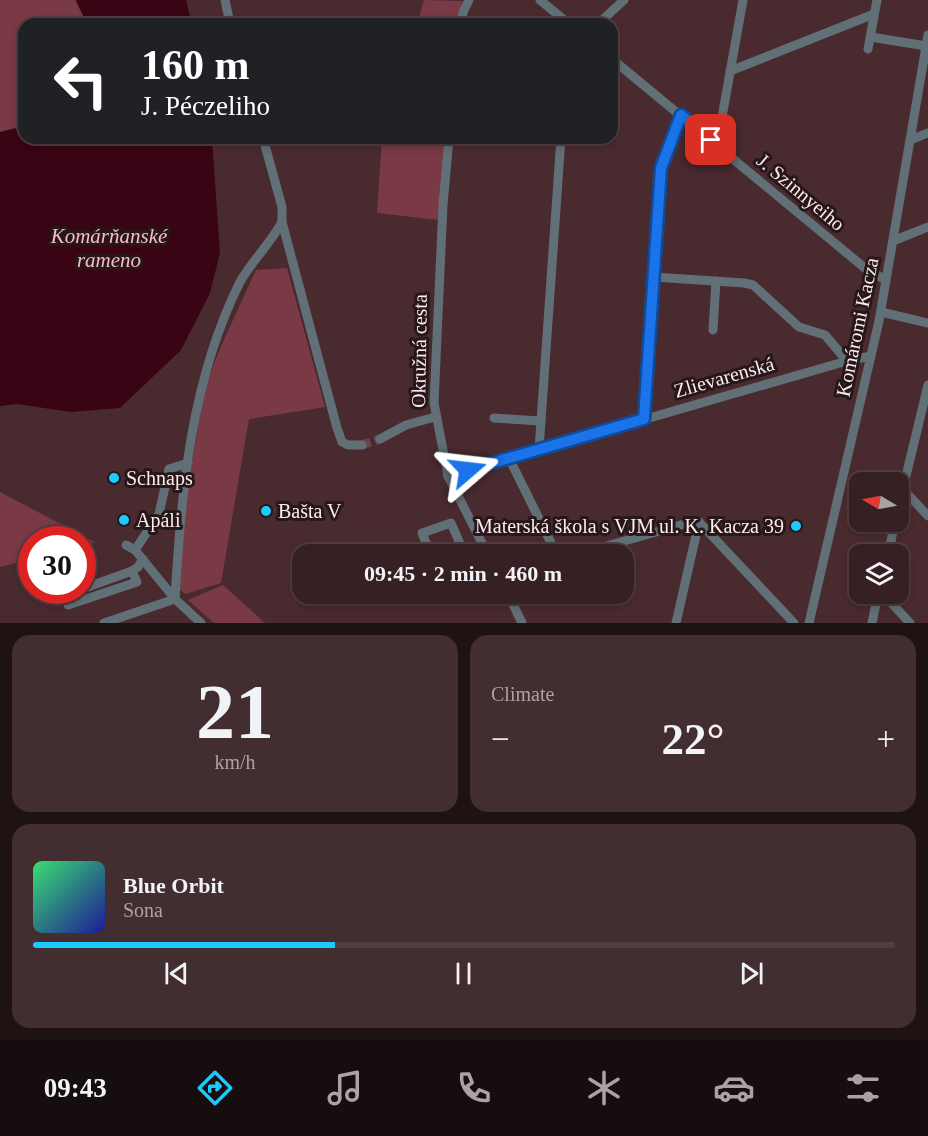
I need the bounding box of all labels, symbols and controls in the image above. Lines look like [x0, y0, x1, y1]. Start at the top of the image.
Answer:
icon: left [42, 42, 120, 120]
text: 160 m [141, 42, 250, 88]
text: J. Péczeliho [141, 91, 270, 121]
pin [685, 114, 736, 165]
icon: arrive [694, 123, 727, 156]
street label: J. Szinnyeiho [752, 149, 849, 236]
water label: Komárňanské rameno [50, 224, 169, 272]
street label: Komáromi Kacza [832, 255, 883, 399]
street label: Okružná cesta [407, 294, 431, 408]
street label: Zlievarenská [671, 352, 777, 402]
position arrow [436, 438, 500, 502]
place label: Schnaps [126, 467, 193, 490]
marker: Schnaps [107, 471, 121, 485]
north arrow [849, 472, 909, 532]
map controls [849, 472, 909, 604]
place label: Bašta V [278, 500, 342, 522]
marker: Bašta V [259, 504, 273, 518]
place label: Apáli [136, 509, 181, 532]
marker: Apáli [117, 513, 131, 527]
place label: Materská škola s VJM ul. K. Kacza 39 [475, 515, 784, 537]
marker: Materská škola s VJM ul. K. Kacza 39 [789, 519, 803, 533]
speed limit sign: 30 [18, 526, 96, 604]
button: layers [849, 544, 909, 604]
text: 09:45 · 2 min · 460 m [364, 561, 562, 586]
text: 21 [196, 668, 274, 755]
text: Climate [491, 683, 554, 705]
text: 22° [662, 714, 725, 764]
text: − [491, 721, 510, 757]
text: + [876, 721, 895, 757]
text: km/h [214, 751, 256, 773]
text: Blue Orbit [123, 873, 224, 898]
text: Sona [123, 899, 163, 921]
icon: previous [160, 957, 193, 990]
icon: pause [447, 957, 480, 990]
icon: next [735, 957, 768, 990]
icon: directions [194, 1067, 236, 1109]
icon: music [324, 1067, 366, 1109]
icon: phone [453, 1067, 495, 1109]
icon: climate [583, 1067, 625, 1109]
icon: car [713, 1067, 755, 1109]
icon: filters [842, 1067, 884, 1109]
text: 09:43 [44, 1073, 107, 1103]

